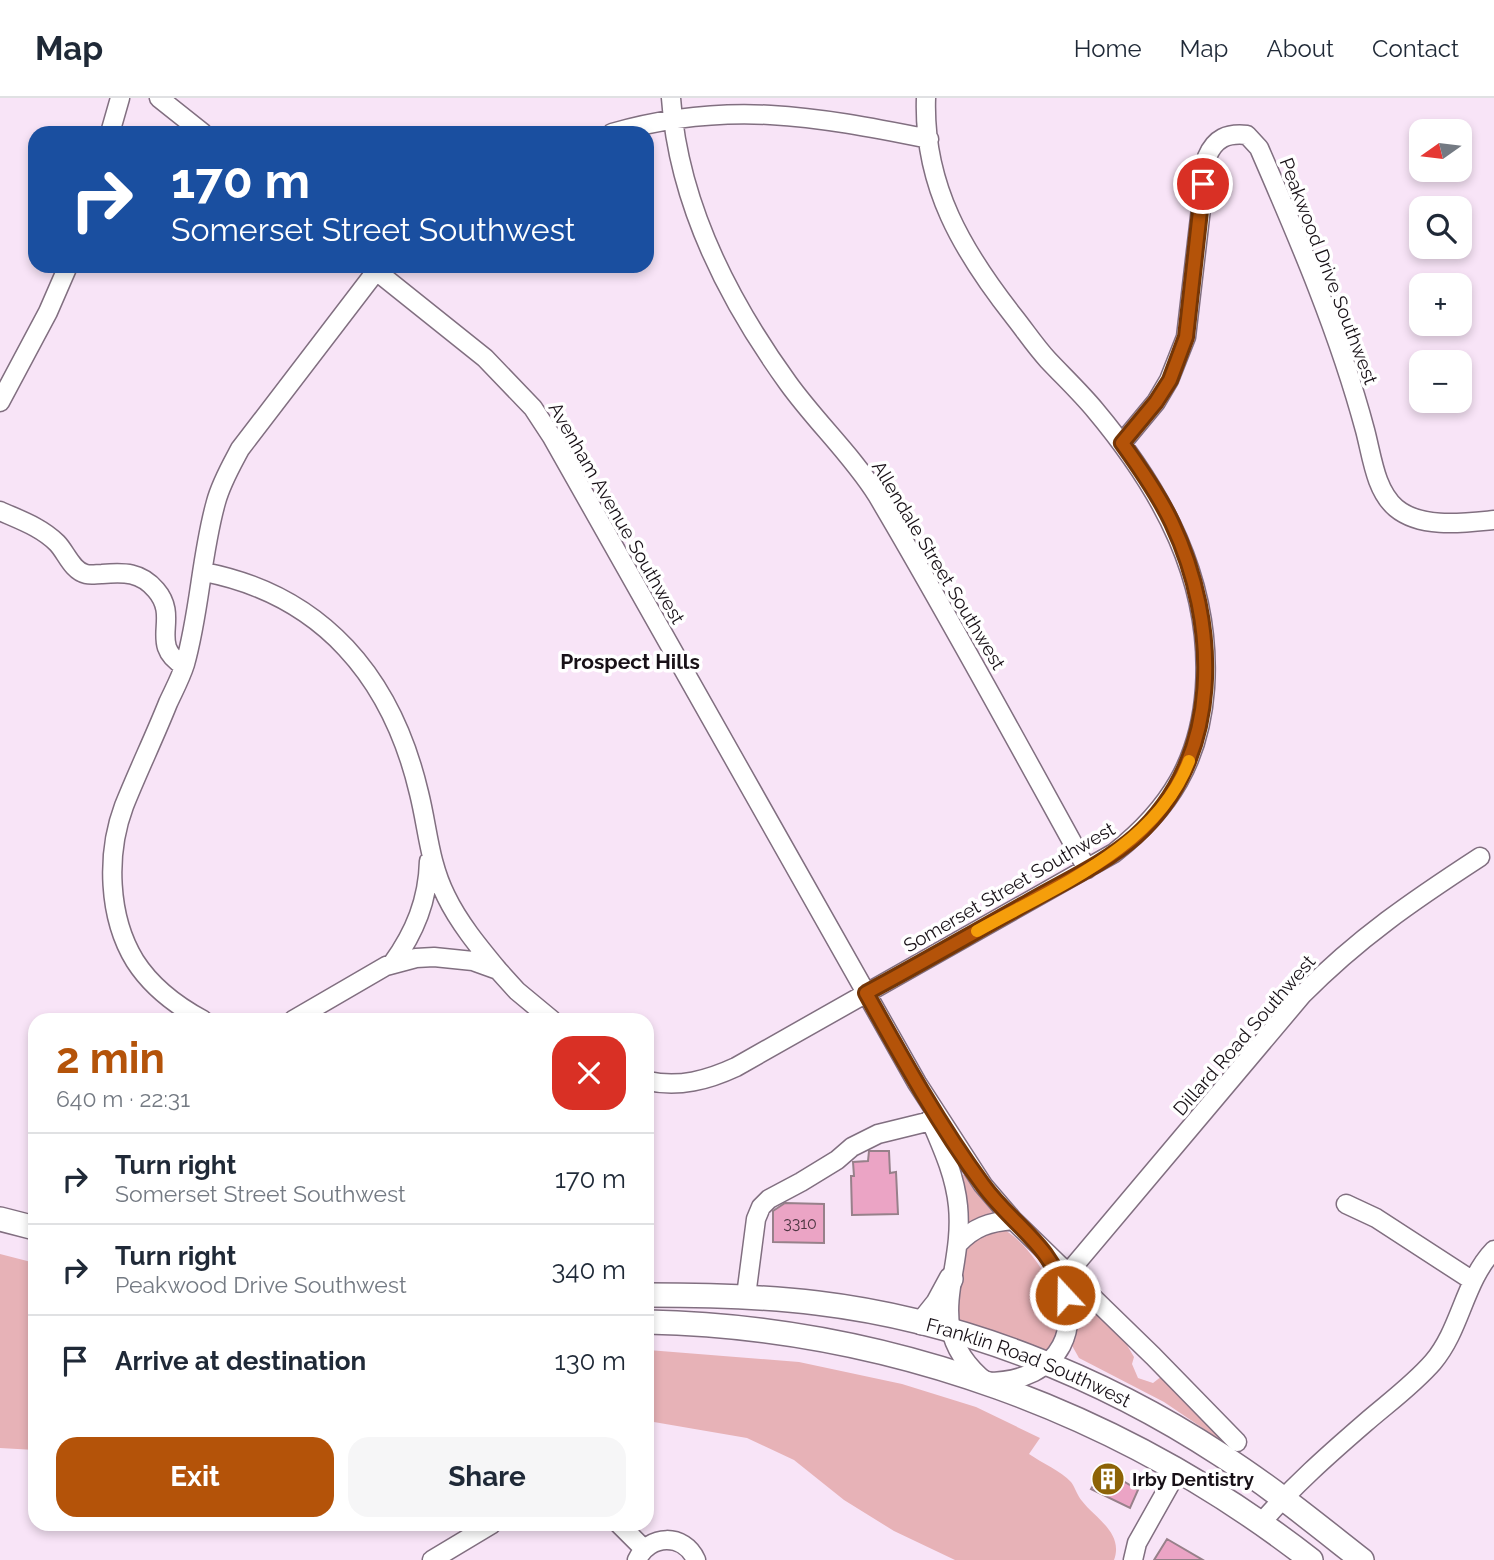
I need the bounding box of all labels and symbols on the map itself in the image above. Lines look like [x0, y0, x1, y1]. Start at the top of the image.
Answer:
north arrow [1409, 119, 1472, 182]
pin [1173, 154, 1233, 214]
street label: Peakwood Drive Southwest [1276, 155, 1383, 388]
street label: Avenham Avenue Southwest [544, 398, 690, 628]
street label: Allendale Street Southwest [868, 457, 1010, 674]
district label: Prospect Hills [560, 649, 700, 674]
street label: Somerset Street Southwest [899, 817, 1119, 957]
street label: Dillard Road Southwest [1168, 950, 1320, 1120]
house number: 3310 [783, 1214, 817, 1233]
position arrow [1028, 1258, 1102, 1332]
street label: Franklin Road Southwest [924, 1313, 1135, 1412]
building icon: Irby Dentistry [1089, 1460, 1127, 1498]
place label: Irby Dentistry [1132, 1468, 1255, 1490]

